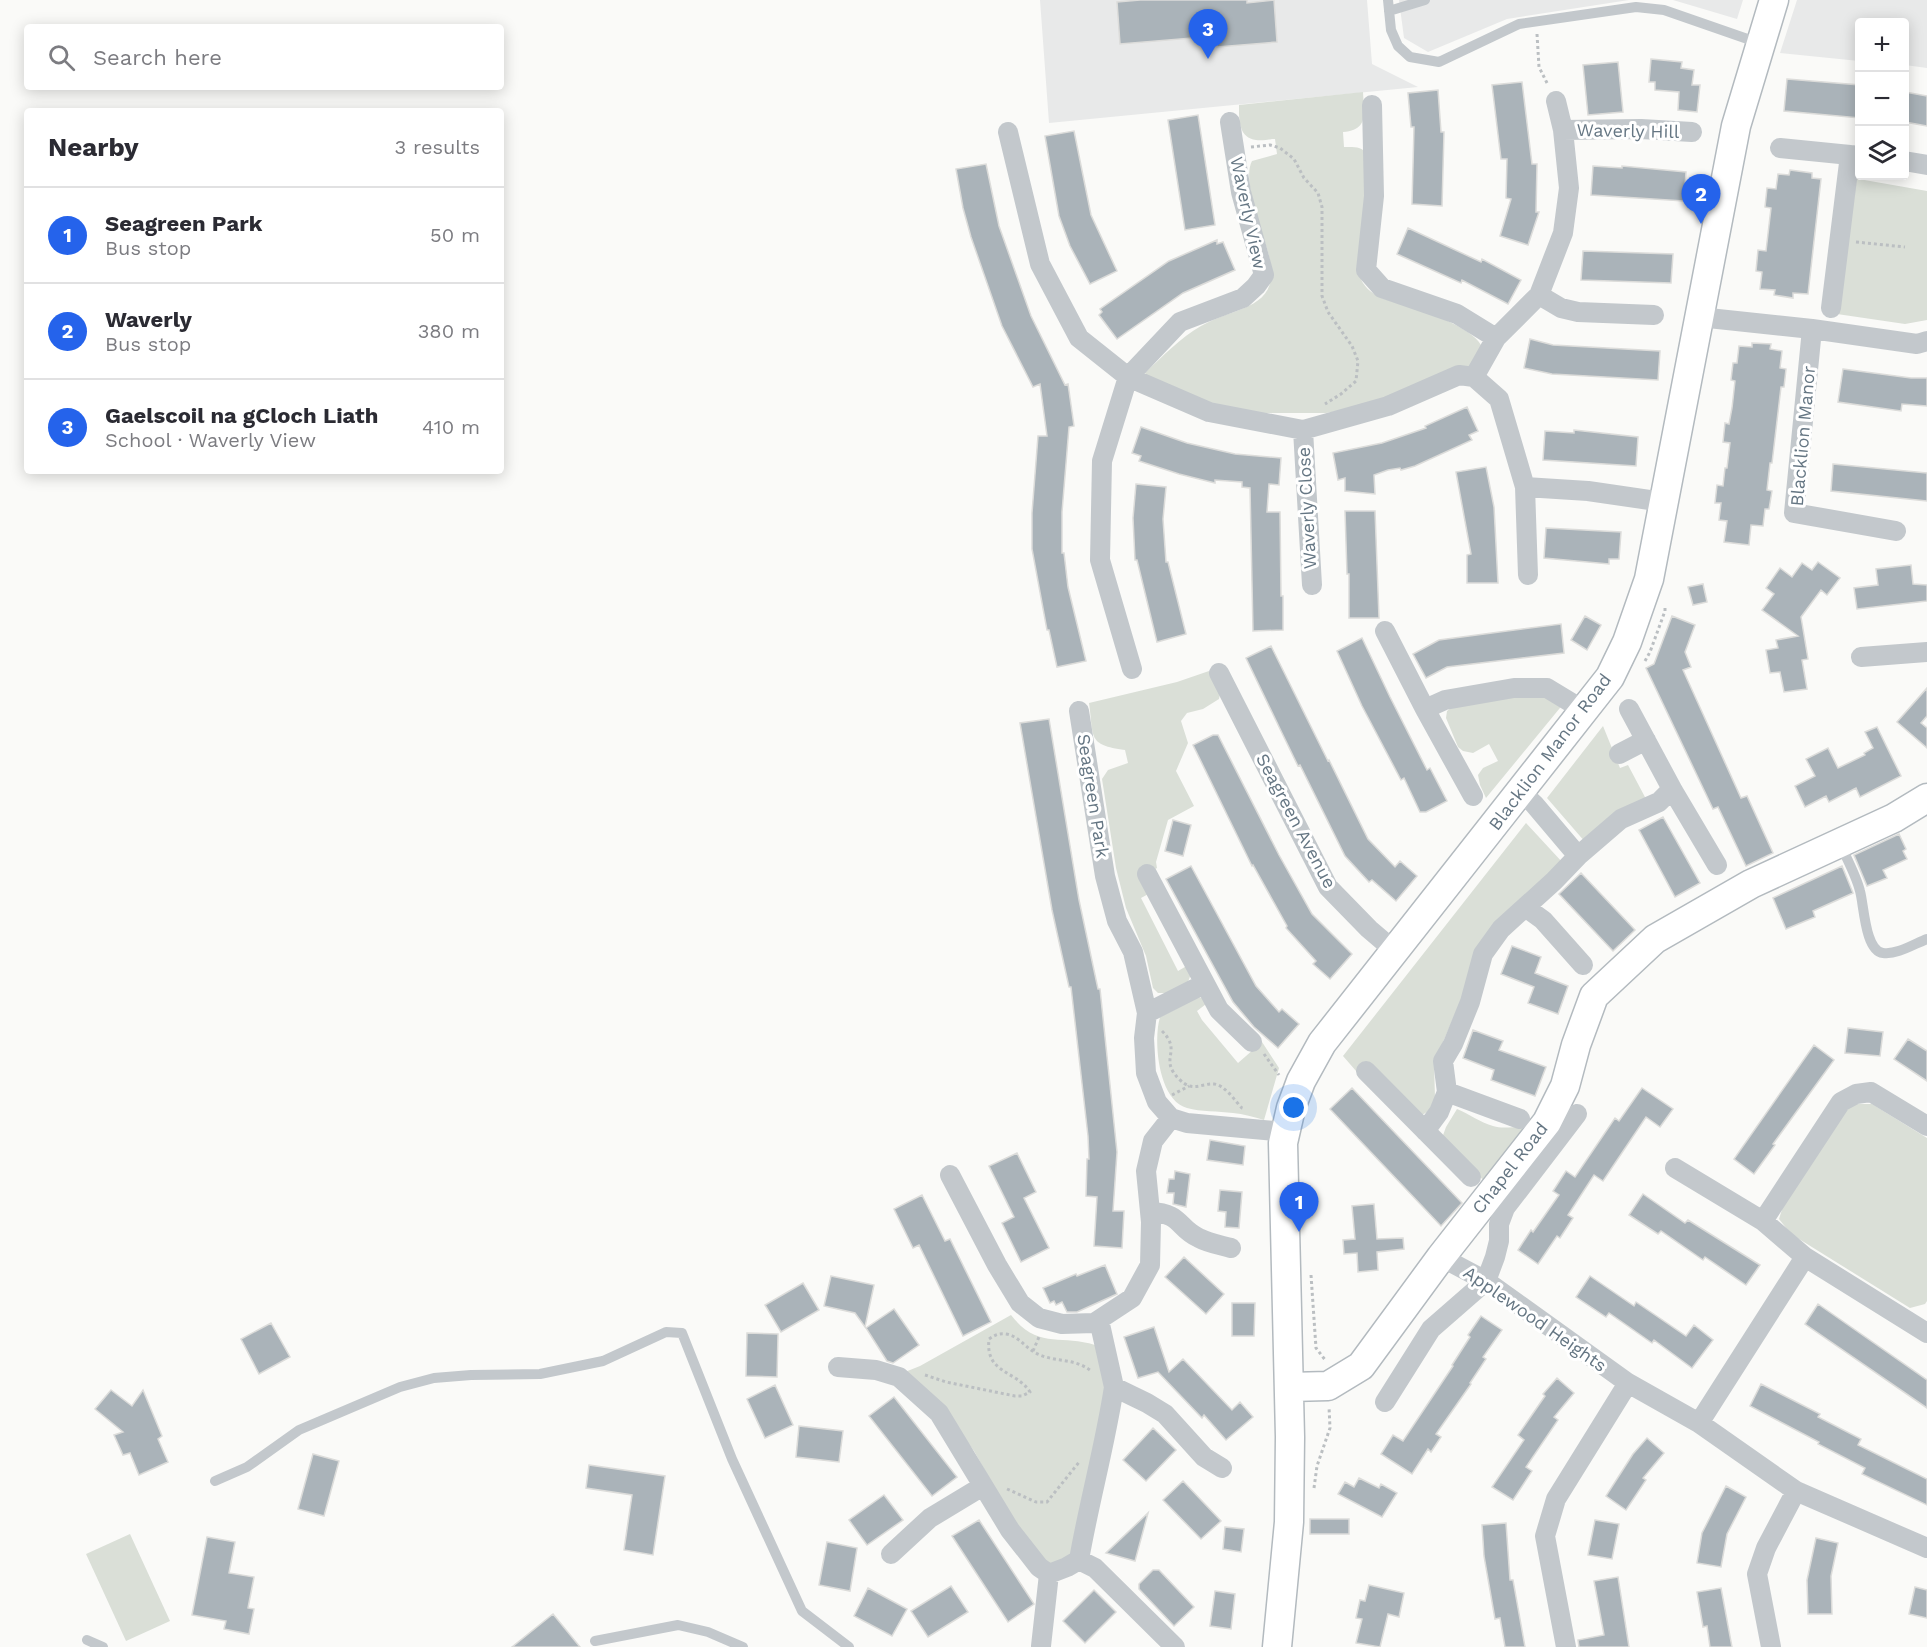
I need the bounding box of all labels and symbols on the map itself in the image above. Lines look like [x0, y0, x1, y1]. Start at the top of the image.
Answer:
pin: 3 [1188, 10, 1228, 59]
street label: Waverly Hill [1577, 119, 1680, 142]
street label: Waverly View [1226, 155, 1271, 271]
pin: 2 [1682, 174, 1720, 224]
street label: Blacklion Manor [1786, 365, 1819, 507]
street label: Waverly Close [1293, 446, 1320, 570]
street label: Blacklion Manor Road [1484, 669, 1615, 834]
street label: Seagreen Park [1073, 732, 1114, 860]
street label: Seagreen Avenue [1252, 750, 1341, 892]
your location [1279, 1093, 1308, 1122]
street label: Chapel Road [1467, 1118, 1552, 1218]
pin: 1 [1280, 1182, 1318, 1232]
street label: Applewood Heights [1460, 1261, 1611, 1376]

